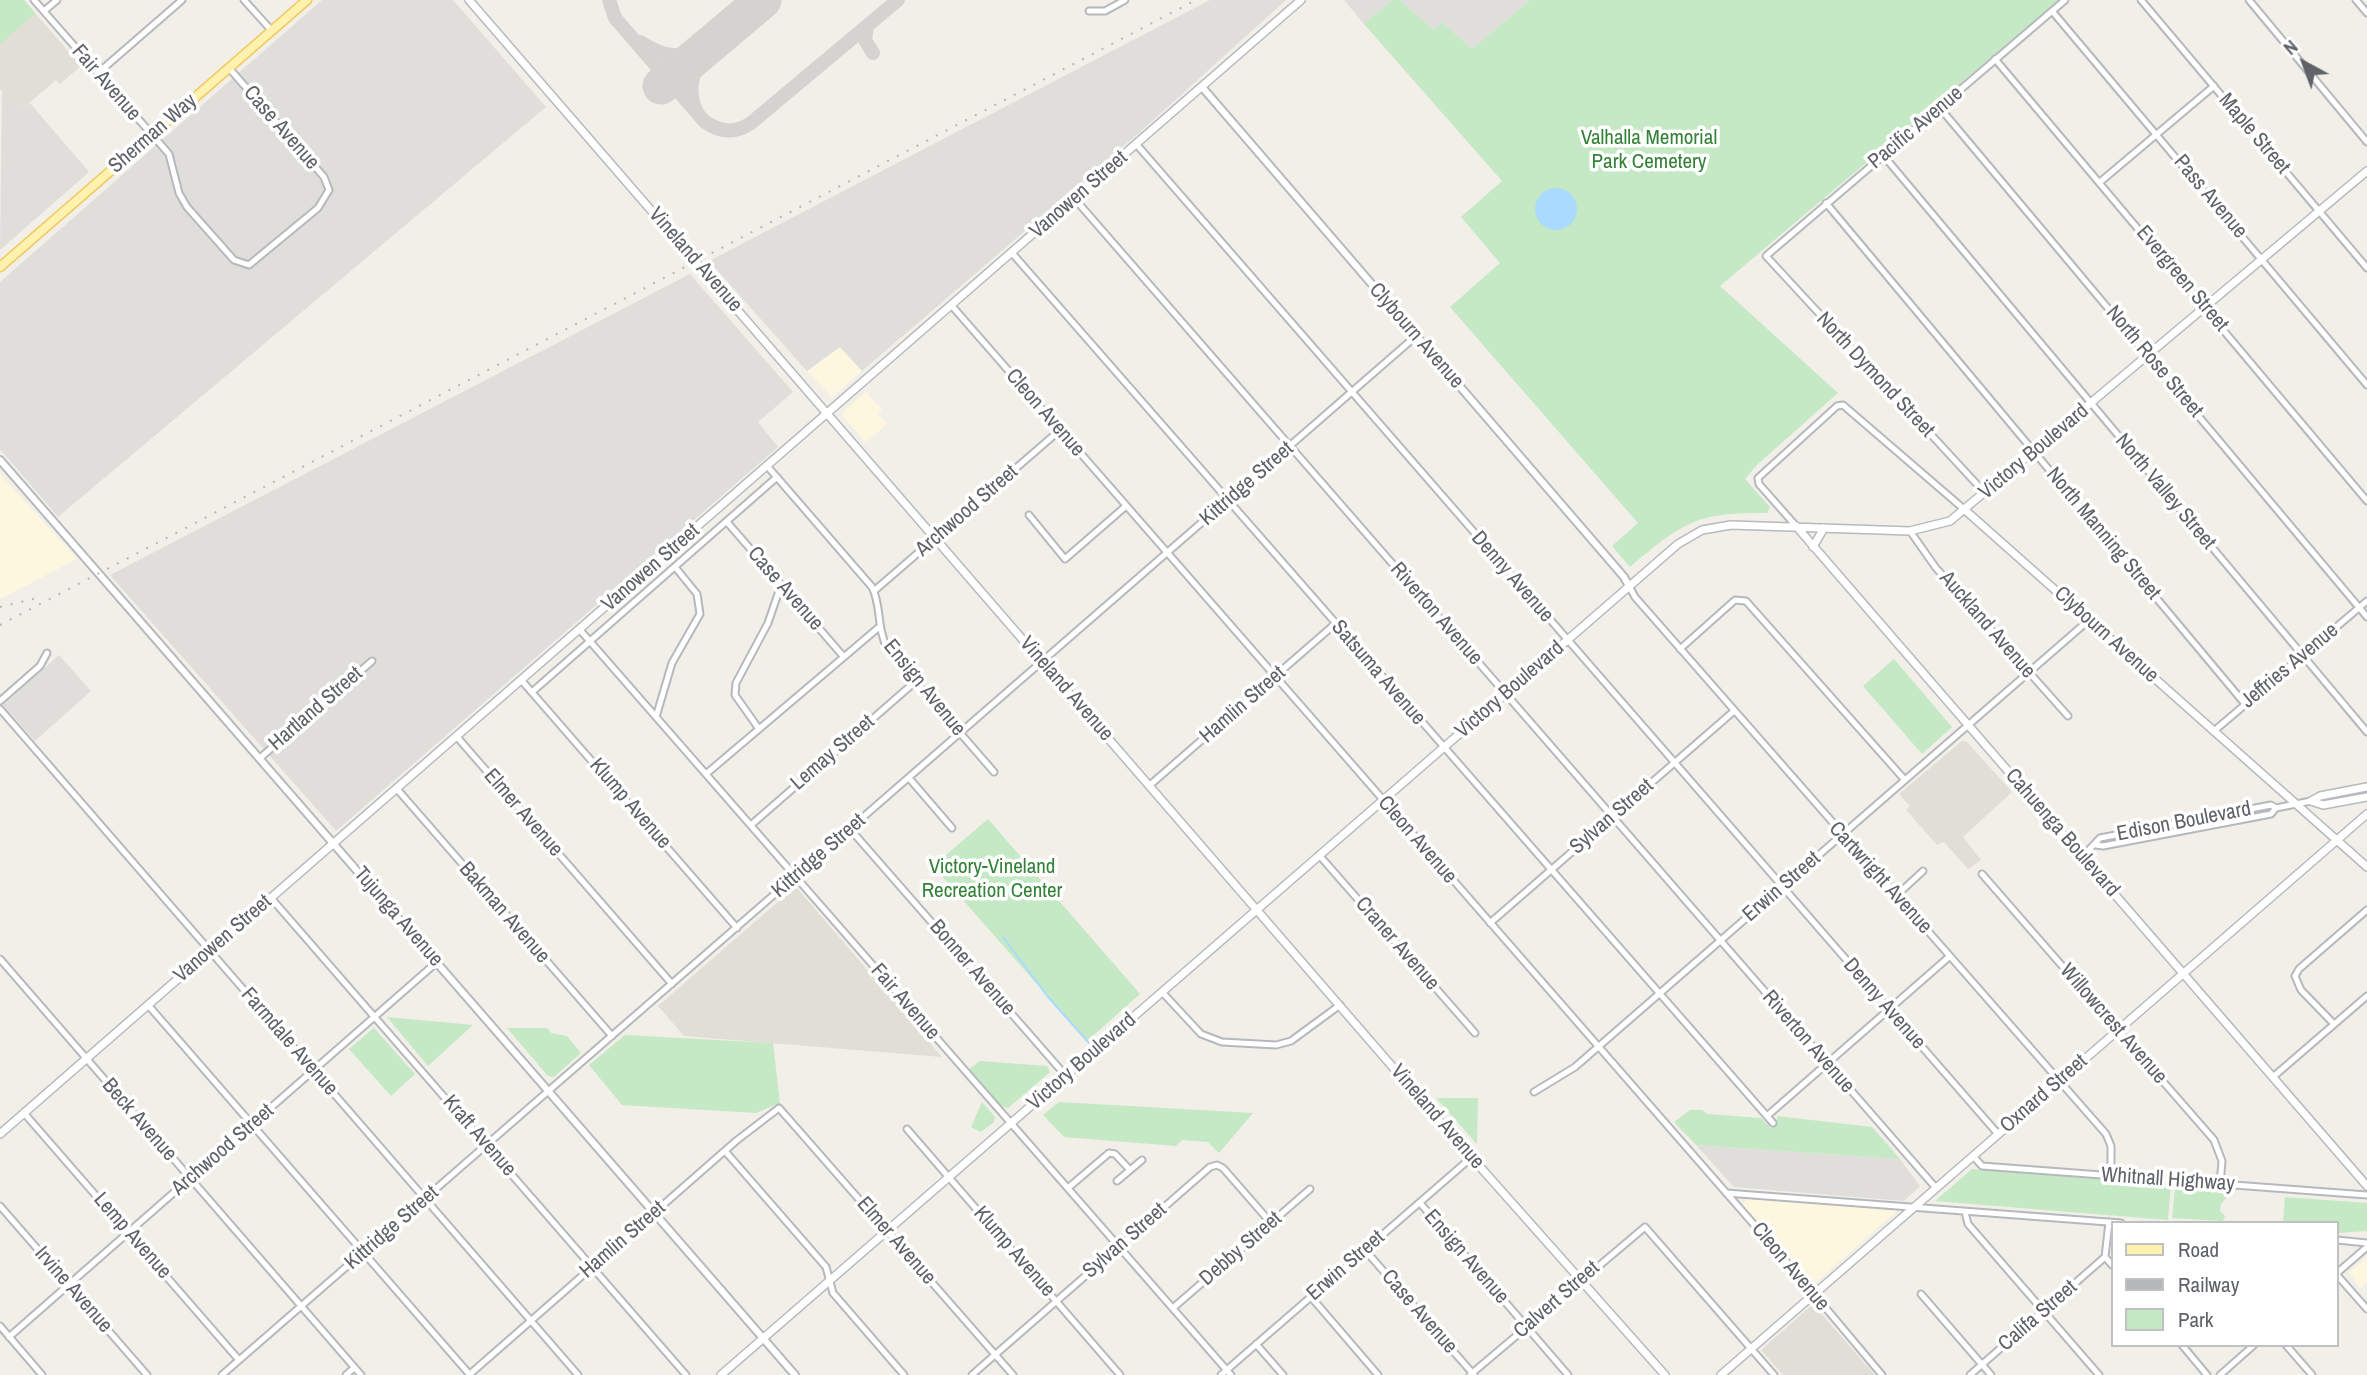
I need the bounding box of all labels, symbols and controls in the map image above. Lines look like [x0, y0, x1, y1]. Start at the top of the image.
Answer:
north arrow [2269, 28, 2339, 98]
text: N [2277, 34, 2303, 61]
street label: Fair Avenue [66, 40, 146, 126]
street label: Case Avenue [238, 81, 324, 175]
street label: Pacific Avenue [1864, 81, 1968, 175]
street label: Sherman Way [104, 89, 202, 179]
street label: Maple Street [2213, 89, 2295, 179]
park label: Valhalla Memorial Park Cemetery [1581, 125, 1717, 175]
street label: Vanowen Street [1025, 146, 1133, 244]
street label: Pass Avenue [2168, 150, 2252, 244]
street label: Vineland Avenue [643, 202, 747, 318]
street label: Evergreen Street [2131, 221, 2233, 337]
street label: Clybourn Avenue [1363, 278, 1469, 394]
street label: North Rose Street [2100, 301, 2208, 423]
street label: North Dymond Street [1811, 307, 1939, 443]
street label: Cleon Avenue [1000, 364, 1090, 462]
street label: Victory Boulevard [1974, 399, 2094, 505]
street label: North Valley Street [2109, 429, 2221, 555]
street label: Kittridge Street [1195, 436, 1299, 532]
street label: Archwood Street [911, 460, 1023, 562]
street label: North Manning Street [2040, 463, 2166, 605]
street label: Vanowen Street [597, 519, 705, 617]
street label: Denny Avenue [1466, 526, 1558, 628]
street label: Case Avenue [742, 542, 828, 636]
street label: Riverton Avenue [1385, 557, 1487, 671]
street label: Auckland Avenue [1934, 566, 2040, 684]
street label: Clybourn Avenue [2049, 582, 2163, 688]
street label: Satsuma Avenue [1326, 615, 1430, 731]
street label: Jeffries Avenue [2236, 618, 2344, 714]
street label: Vineland Avenue [1014, 631, 1118, 747]
street label: Ensign Avenue [878, 635, 970, 741]
street label: Victory Boulevard [1451, 636, 1569, 744]
street label: Hartland Street [264, 661, 368, 757]
street label: Hamlin Street [1195, 661, 1291, 749]
street label: Lemay Street [786, 710, 880, 796]
street label: Klump Avenue [584, 754, 676, 854]
street label: Elmer Avenue [478, 764, 568, 862]
street label: Cahuenga Boulevard [1999, 764, 2125, 902]
street label: Sylvan Street [1565, 774, 1659, 860]
street label: Cleon Avenue [1372, 791, 1462, 889]
street label: Edison Boulevard [2115, 797, 2253, 847]
street label: Kittridge Street [767, 808, 871, 904]
street label: Cartwright Avenue [1823, 817, 1937, 939]
street label: Erwin Street [1738, 846, 1826, 928]
park label: Victory-Vineland Recreation Center [922, 854, 1062, 904]
street label: Bakman Avenue [453, 857, 555, 969]
street label: Tujunga Avenue [348, 862, 448, 972]
street label: Vanowen Street [169, 890, 277, 988]
street label: Craner Avenue [1350, 892, 1444, 996]
street label: Bonner Avenue [924, 915, 1020, 1021]
street label: Denny Avenue [1838, 953, 1930, 1055]
street label: Fair Avenue [865, 959, 945, 1045]
street label: Willowcrest Avenue [2054, 959, 2172, 1089]
street label: Farmdale Avenue [235, 983, 343, 1101]
street label: Riverton Avenue [1757, 985, 1859, 1099]
street label: Victory Boulevard [1023, 1008, 1141, 1116]
street label: Oxnard Street [1995, 1049, 2093, 1139]
street label: Vineland Avenue [1385, 1059, 1489, 1175]
street label: Beck Avenue [96, 1074, 182, 1166]
street label: Kraft Avenue [437, 1090, 521, 1182]
street label: Archwood Street [167, 1099, 279, 1201]
street label: Whitnall Highway [2100, 1163, 2236, 1197]
street label: Kittridge Street [340, 1180, 444, 1276]
street label: Lemp Avenue [88, 1188, 176, 1284]
street label: Elmer Avenue [851, 1192, 941, 1290]
street label: Hamlin Street [575, 1196, 671, 1284]
street label: Sylvan Street [1078, 1198, 1172, 1284]
street label: Klump Avenue [968, 1202, 1060, 1302]
street label: Ensign Avenue [1418, 1205, 1514, 1309]
street label: Debby Street [1195, 1207, 1287, 1291]
street label: Cleon Avenue [1746, 1218, 1834, 1316]
legend [2112, 1221, 2339, 1347]
street label: Erwin Street [1302, 1225, 1390, 1307]
text: Road [2178, 1235, 2219, 1264]
street label: Irvine Avenue [29, 1242, 117, 1338]
street label: Calvert Street [1509, 1256, 1605, 1344]
street label: Case Avenue [1376, 1265, 1462, 1359]
text: Railway [2178, 1270, 2239, 1299]
street label: Califa Street [1994, 1275, 2082, 1357]
text: Park [2178, 1305, 2213, 1334]

